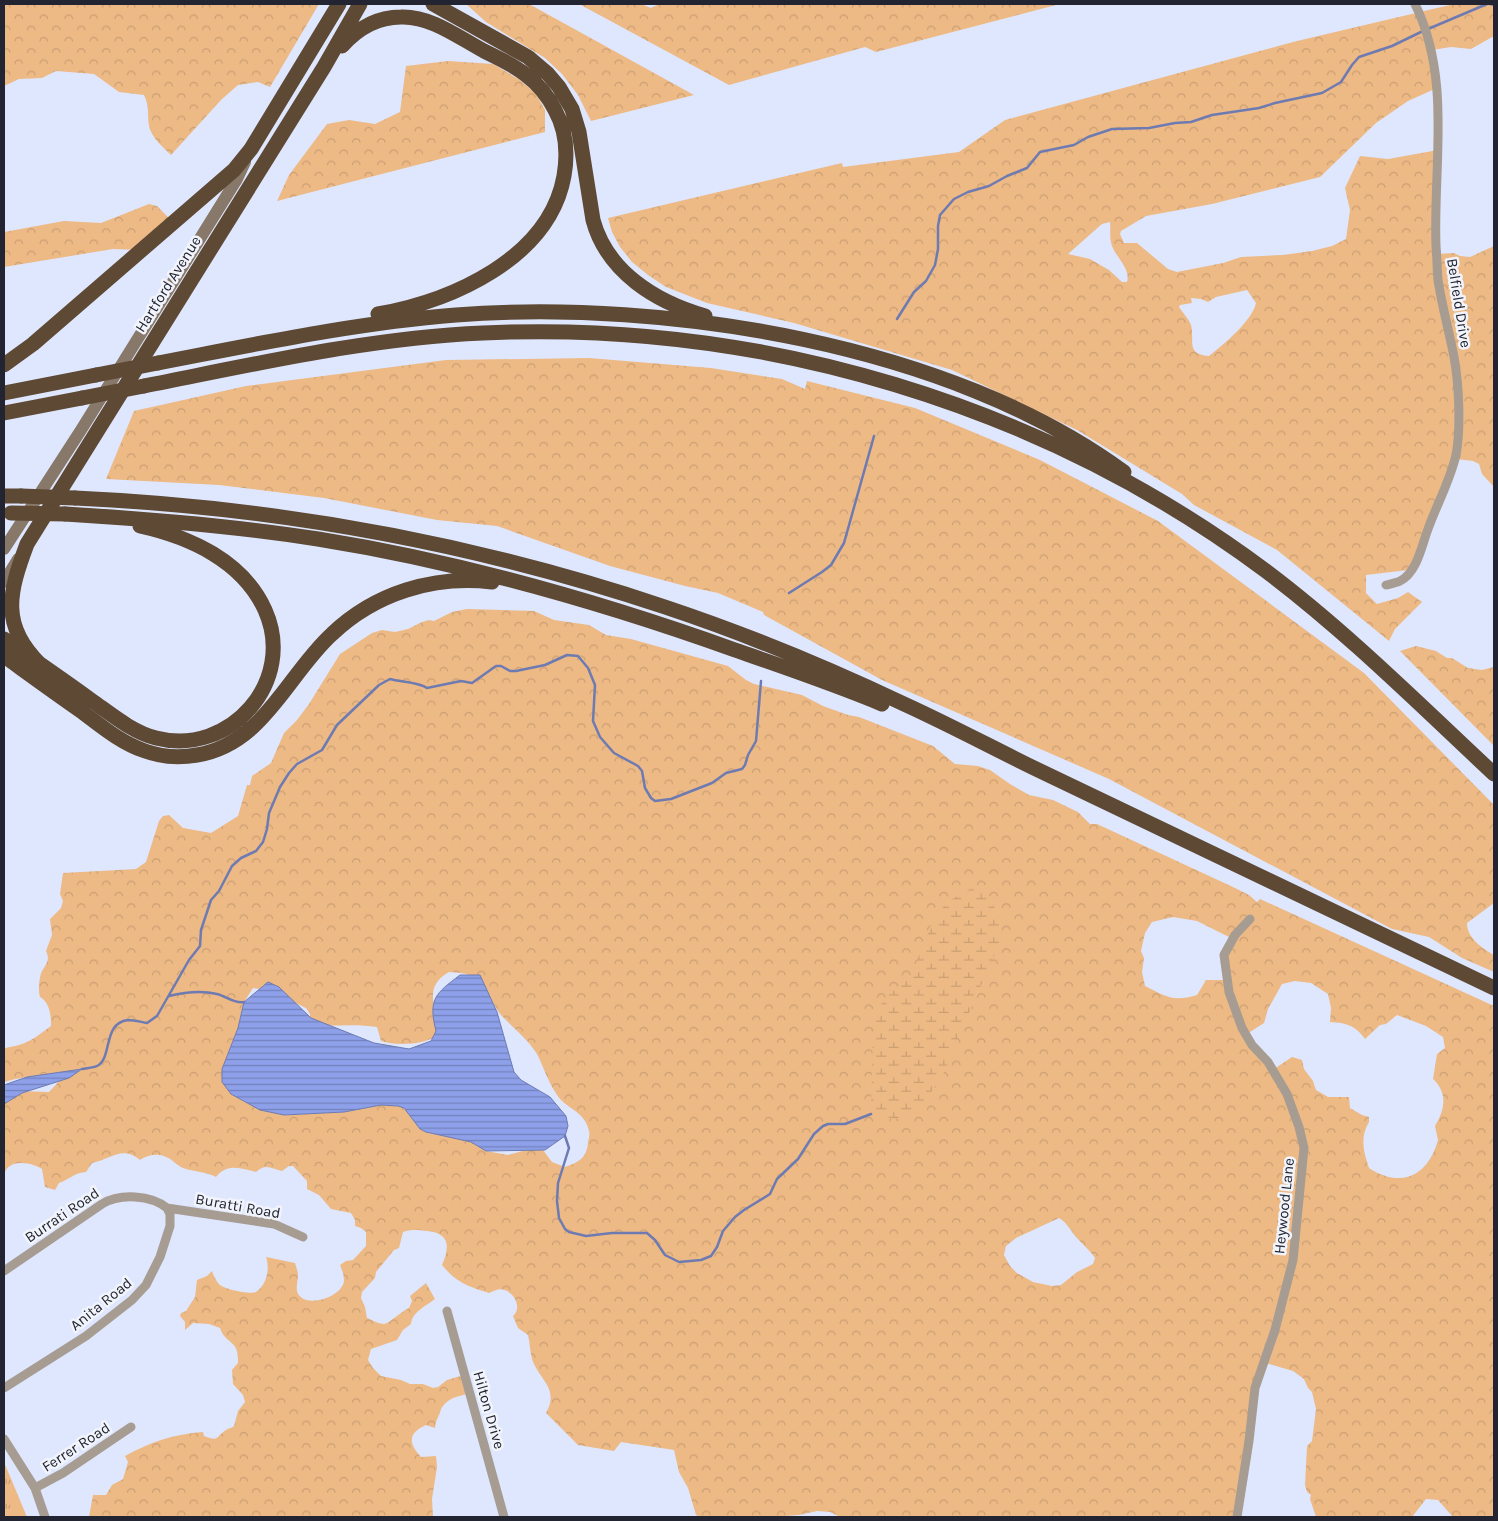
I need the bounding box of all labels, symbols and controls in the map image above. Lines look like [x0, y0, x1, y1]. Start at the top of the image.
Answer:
street label: Hartford Avenue [131, 233, 205, 335]
street label: Belfield Drive [1443, 257, 1475, 349]
street label: Heywood Lane [1270, 1157, 1298, 1255]
street label: Burrati Road [21, 1184, 103, 1246]
street label: Buratti Road [194, 1190, 282, 1222]
street label: Anita Road [67, 1274, 135, 1334]
street label: Hilton Drive [469, 1369, 509, 1451]
street label: Ferrer Road [39, 1418, 113, 1476]

